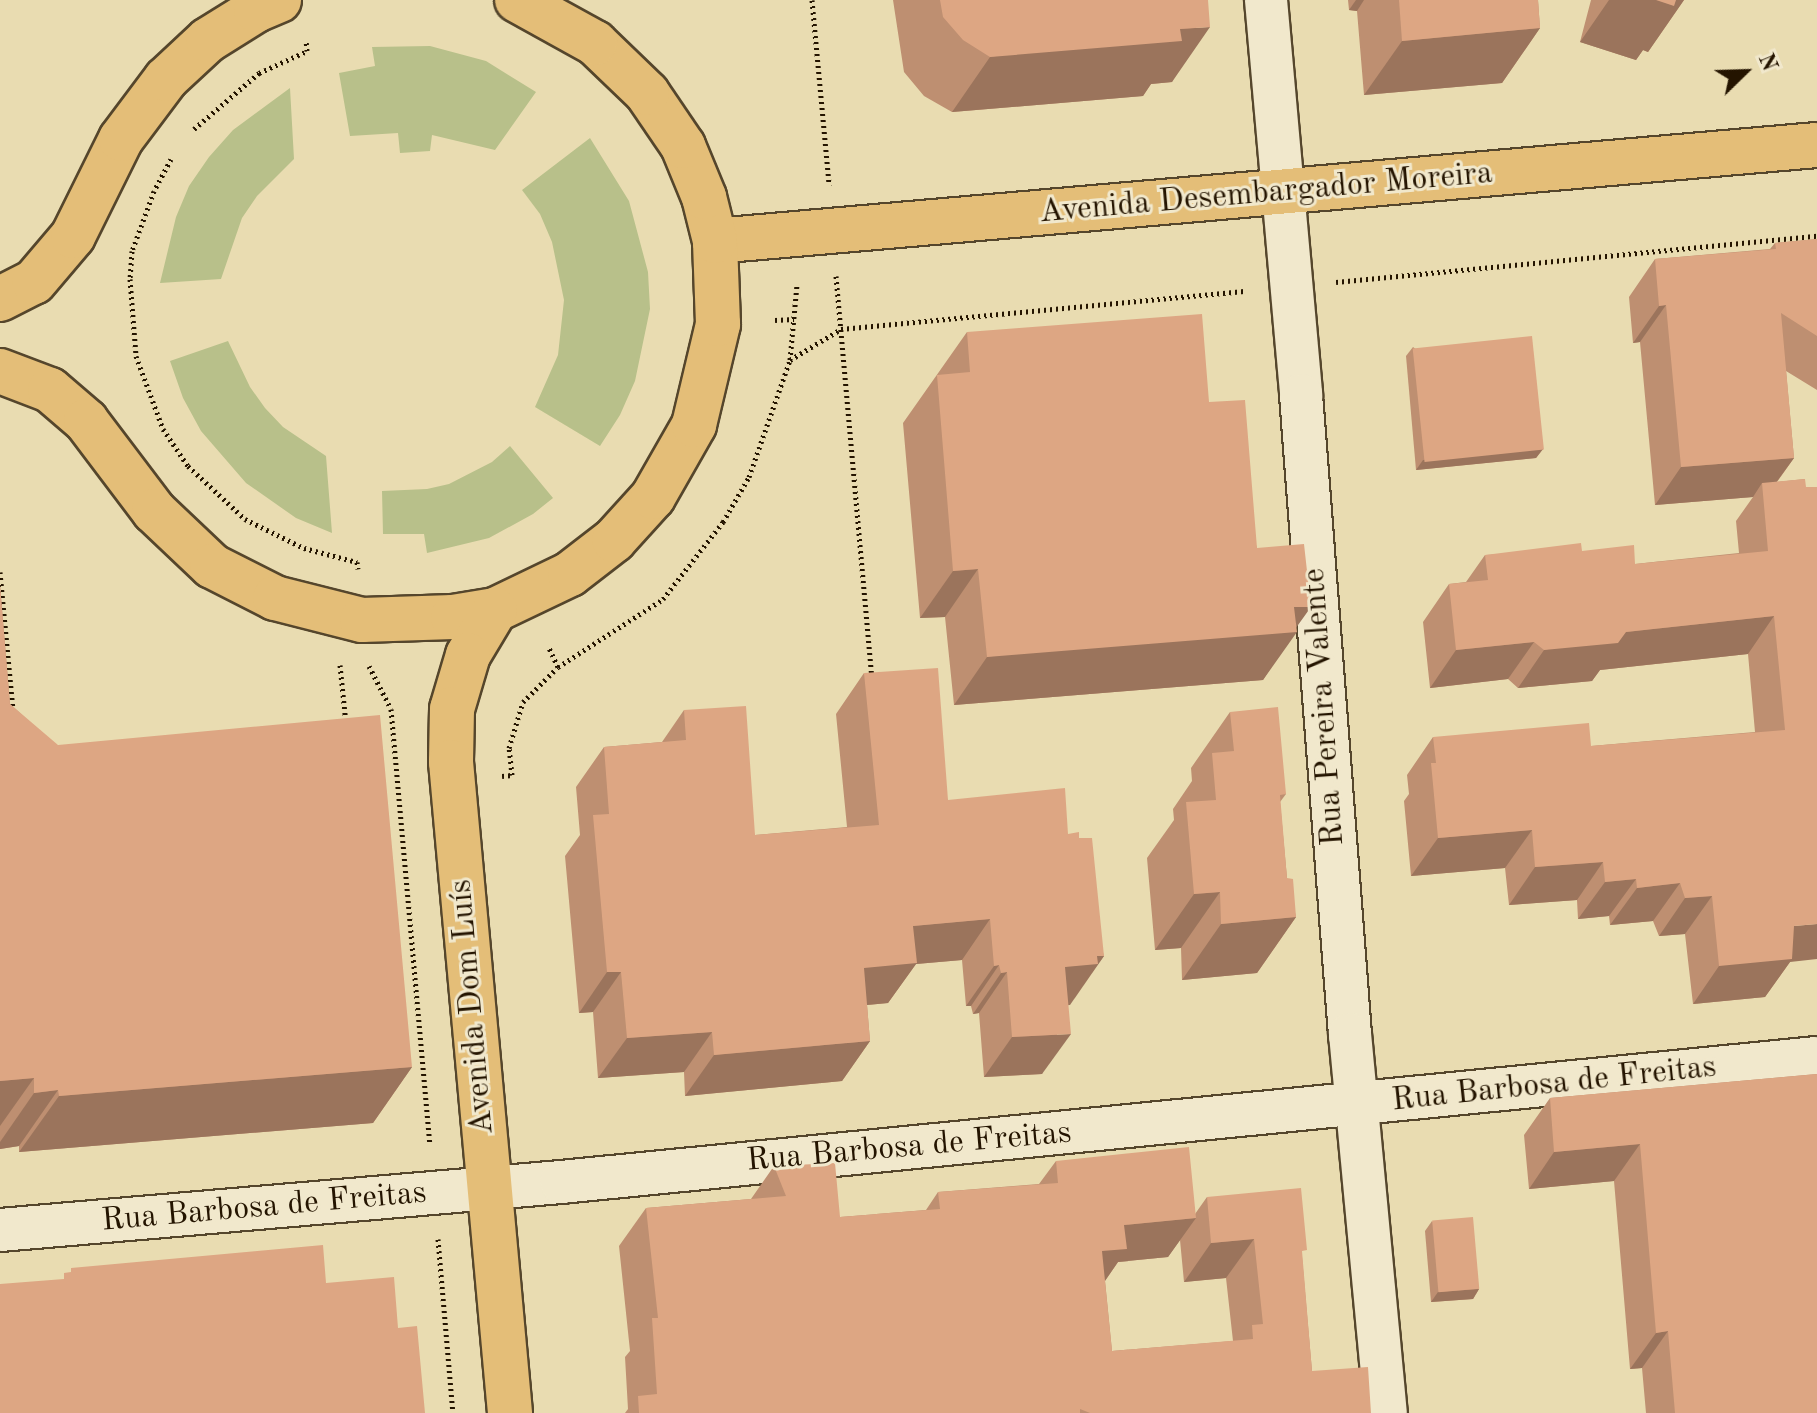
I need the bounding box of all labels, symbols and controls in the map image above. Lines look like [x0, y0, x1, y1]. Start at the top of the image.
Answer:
north arrow [1705, 32, 1785, 112]
text: N [1754, 51, 1781, 75]
street label: Avenida Desembargador Moreira [1038, 155, 1494, 233]
street label: Rua Pereira Valente [1296, 567, 1354, 847]
street label: Avenida Dom Luís [443, 878, 503, 1136]
street label: Rua Barbosa de Freitas [1390, 1049, 1718, 1121]
street label: Rua Barbosa de Freitas [745, 1115, 1073, 1181]
street label: Rua Barbosa de Freitas [100, 1175, 428, 1241]

